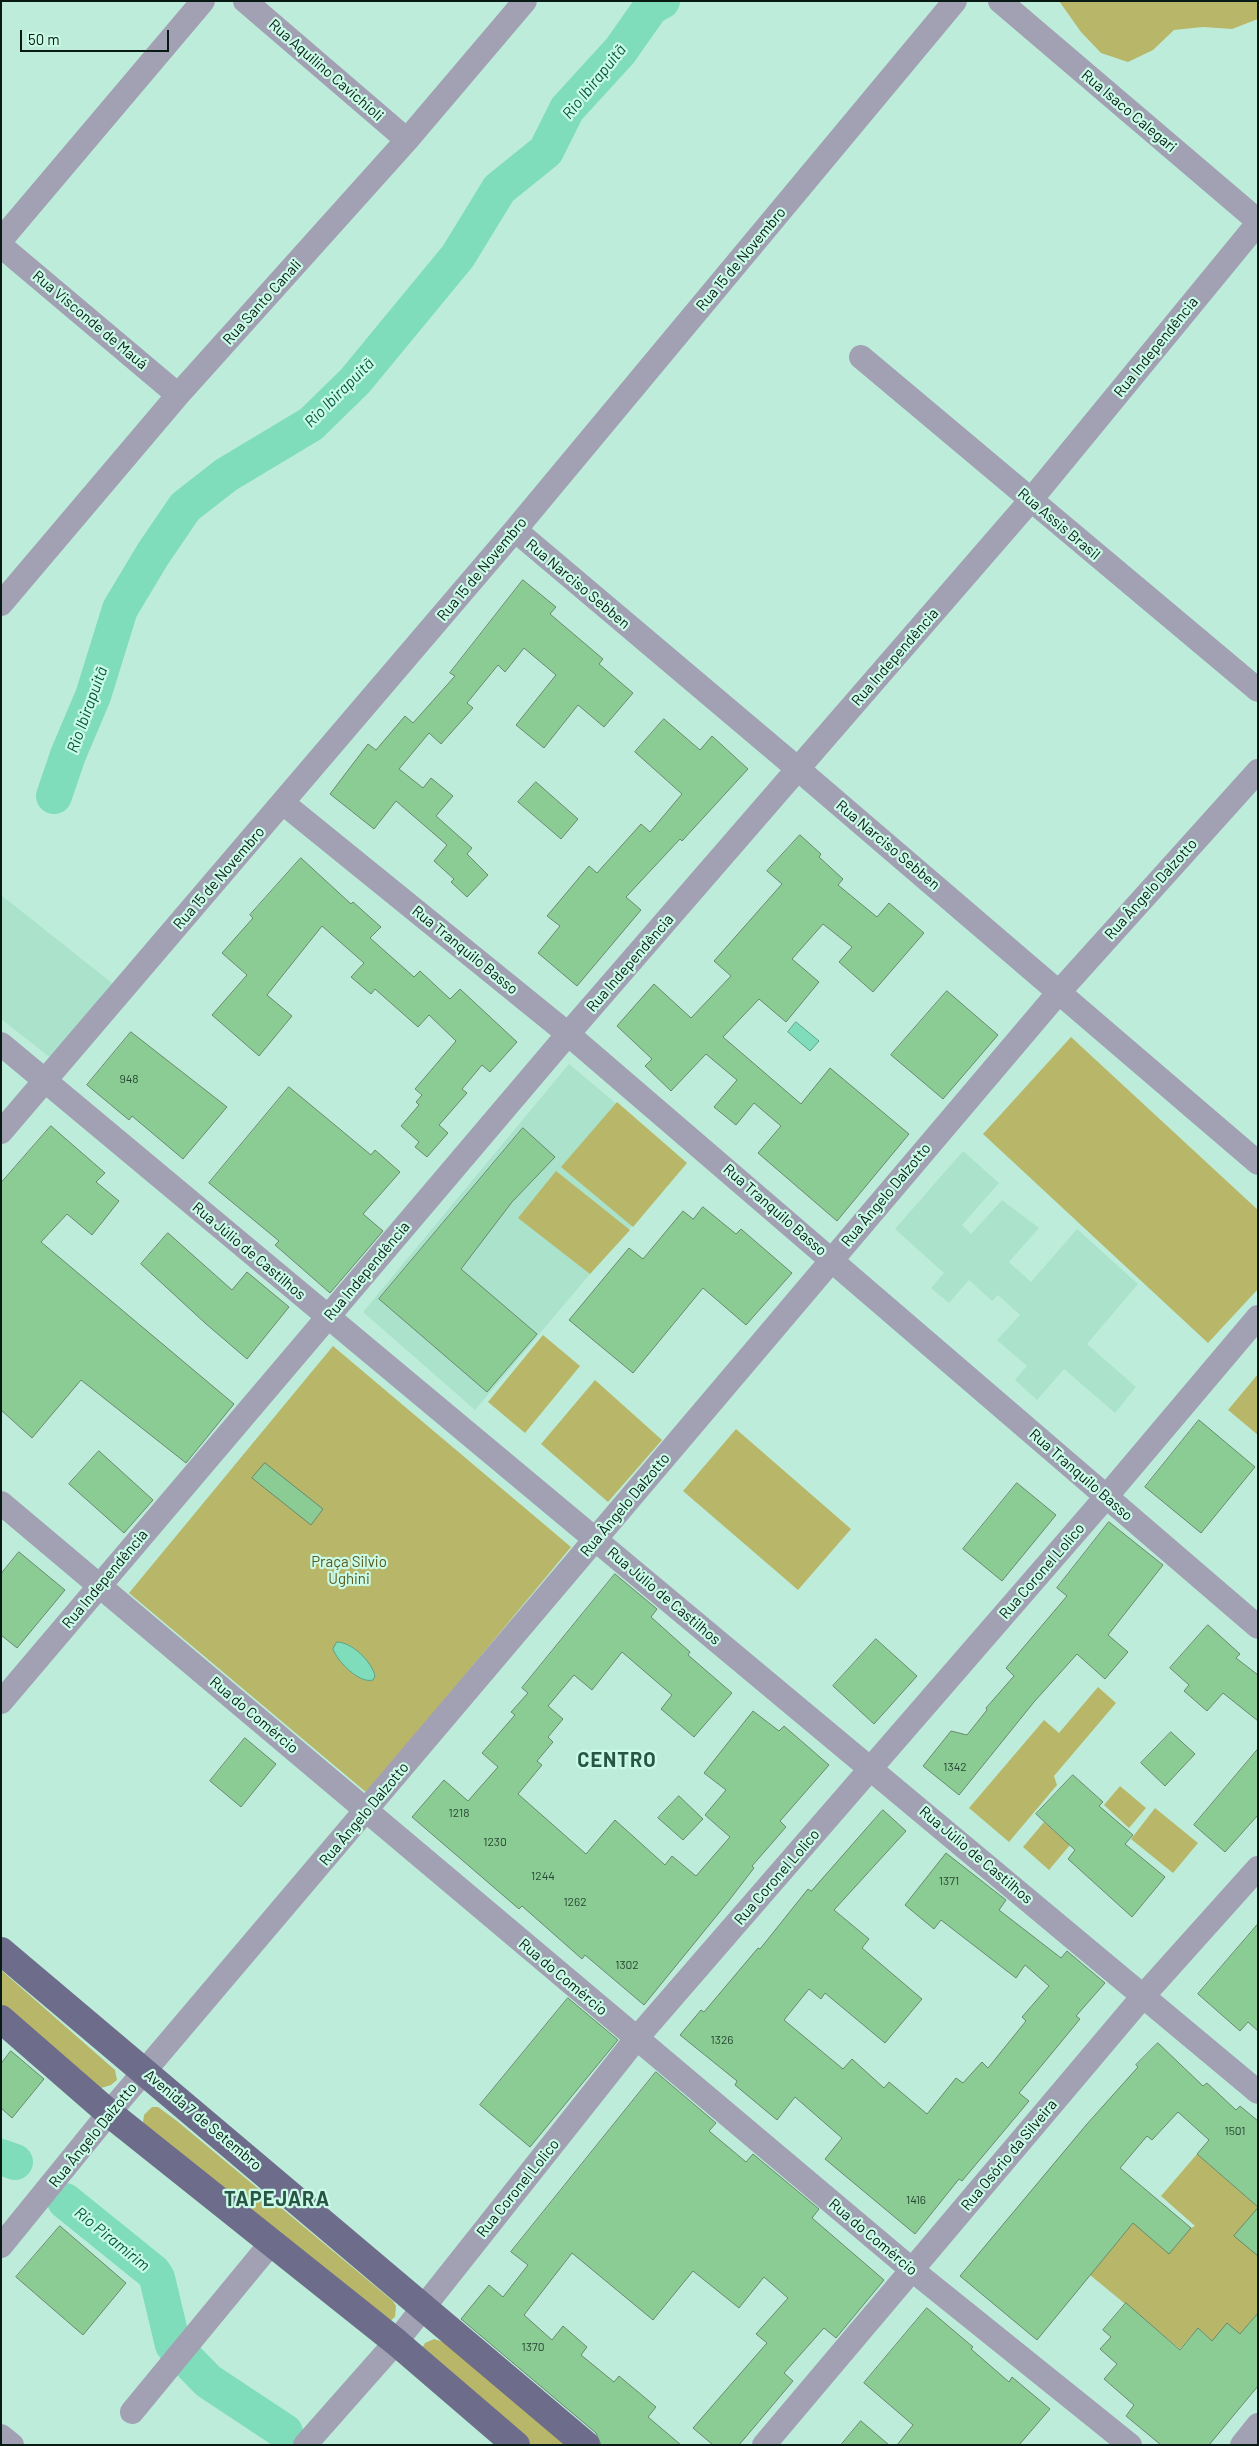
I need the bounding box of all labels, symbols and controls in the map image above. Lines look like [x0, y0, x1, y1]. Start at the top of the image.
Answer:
street label: Rua Aquilino Cavichioli [265, 15, 387, 125]
scale bar [22, 20, 171, 52]
text: 50 m [28, 30, 60, 48]
water label: Rio Ibirapuitã [558, 41, 630, 123]
street label: Rua Isaco Calegari [1078, 66, 1180, 156]
street label: Rua 15 de Novembro [692, 203, 790, 315]
street label: Rua Santo Canali [219, 256, 305, 348]
street label: Rua Visconde de Mauá [29, 267, 151, 373]
street label: Rua Independência [1110, 293, 1202, 401]
water label: Rio Ibirapuitã [300, 354, 378, 432]
street label: Rua Assis Brasil [1014, 484, 1104, 564]
street label: Rua 15 de Novembro [433, 513, 531, 625]
street label: Rua Narciso Sebben [522, 535, 634, 633]
street label: Rua Independência [848, 604, 942, 710]
water label: Rio Ibirapuitã [63, 665, 111, 755]
street label: Rua Narciso Sebben [832, 796, 944, 894]
street label: Rua 15 de Novembro [170, 823, 268, 933]
street label: Rua Ângelo Dalzotto [1101, 835, 1201, 943]
street label: Rua Tranquilo Basso [408, 902, 522, 998]
street label: Rua Independência [583, 910, 677, 1016]
house number: 948 [119, 1072, 139, 1086]
street label: Rua Ângelo Dalzotto [837, 1140, 935, 1250]
street label: Rua Tranquilo Basso [720, 1160, 830, 1260]
street label: Rua Júlio de Castilhos [189, 1198, 309, 1304]
street label: Rua Independência [320, 1218, 414, 1324]
street label: Rua Tranquilo Basso [1026, 1425, 1136, 1525]
street label: Rua Ângelo Dalzotto [576, 1450, 674, 1560]
street label: Rua Coronel Lolico [996, 1519, 1088, 1623]
street label: Rua Independência [58, 1526, 152, 1632]
street label: Rua Júlio de Castilhos [604, 1543, 724, 1649]
park label: Praça Silvio Ughini [311, 1553, 387, 1588]
street label: Rua do Comércio [206, 1673, 302, 1757]
district label: CENTRO [576, 1748, 658, 1772]
street label: Rua Ângelo Dalzotto [315, 1759, 413, 1869]
house number: 1342 [943, 1760, 967, 1774]
street label: Rua Júlio de Castilhos [916, 1802, 1036, 1908]
house number: 1218 [449, 1806, 469, 1820]
street label: Rua Coronel Lolico [731, 1825, 823, 1929]
house number: 1230 [483, 1835, 507, 1849]
house number: 1244 [531, 1869, 555, 1883]
house number: 1371 [939, 1874, 959, 1888]
house number: 1262 [563, 1895, 587, 1909]
street label: Rua do Comércio [515, 1935, 611, 2019]
house number: 1302 [615, 1958, 639, 1972]
house number: 1326 [711, 2033, 733, 2047]
street label: Avenida 7 de Setembro [141, 2066, 265, 2174]
street label: Rua Ângelo Dalzotto [45, 2079, 141, 2191]
street label: Rua Osório da Silveira [957, 2096, 1061, 2214]
house number: 1501 [1224, 2124, 1246, 2138]
street label: Rua Coronel Lolico [473, 2135, 563, 2241]
district label: TAPEJARA [223, 2187, 331, 2211]
house number: 1416 [906, 2193, 926, 2207]
street label: Rua do Comércio [825, 2195, 921, 2279]
water label: Rio Piramirim [70, 2203, 154, 2275]
house number: 1370 [522, 2340, 544, 2354]

